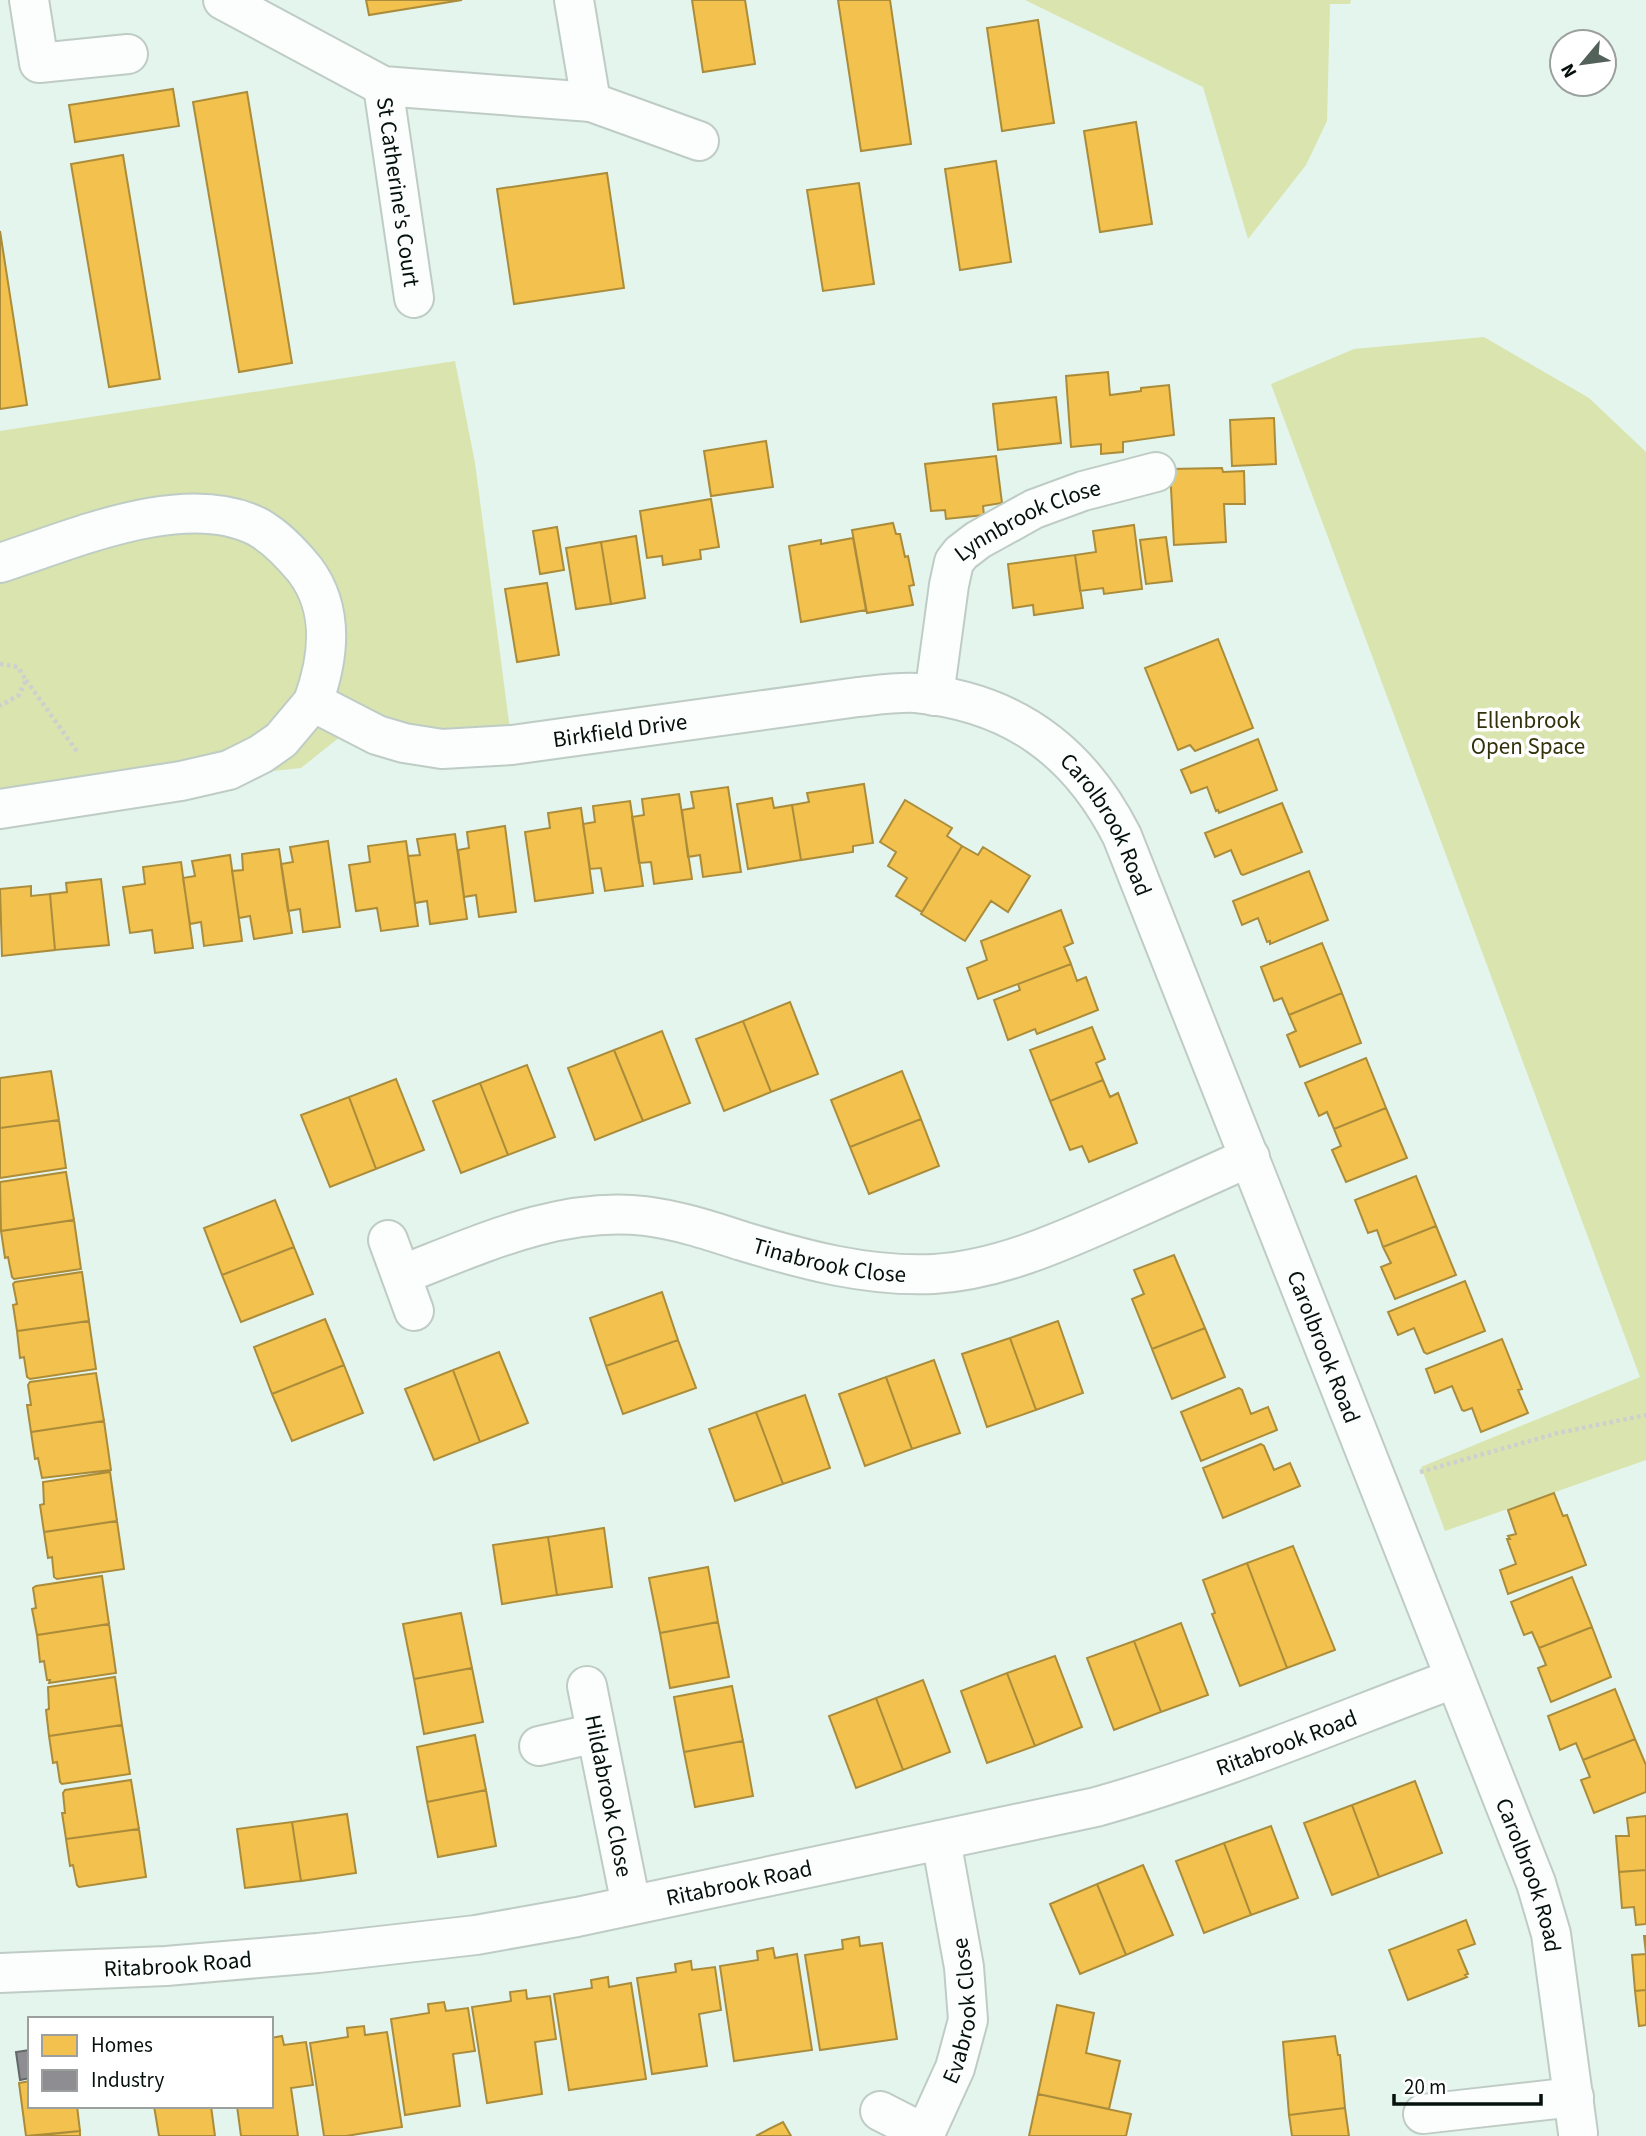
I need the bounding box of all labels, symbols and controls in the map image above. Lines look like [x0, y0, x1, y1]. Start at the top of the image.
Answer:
north arrow [1548, 28, 1618, 98]
text: N [1555, 58, 1584, 83]
street label: St Catherine's Court [368, 95, 428, 289]
street label: Lynnbrook Close [947, 471, 1104, 570]
park label: Ellenbrook Open Space [1471, 704, 1585, 763]
street label: Birkfield Drive [551, 705, 689, 756]
street label: Carolbrook Road [1052, 745, 1160, 901]
street label: Tinabrook Close [749, 1229, 907, 1291]
street label: Carolbrook Road [1278, 1266, 1369, 1428]
street label: Ritabrook Road [1212, 1701, 1362, 1784]
street label: Hildabrook Close [576, 1712, 641, 1880]
street label: Carolbrook Road [1487, 1793, 1569, 1954]
street label: Ritabrook Road [663, 1852, 815, 1915]
street label: Evabrook Close [934, 1935, 985, 2089]
street label: Ritabrook Road [103, 1943, 253, 1986]
legend [28, 2017, 273, 2108]
text: Homes [91, 2030, 153, 2060]
scale bar [1394, 2062, 1541, 2106]
text: Industry [91, 2065, 164, 2095]
text: 20 m [1404, 2072, 1446, 2102]

